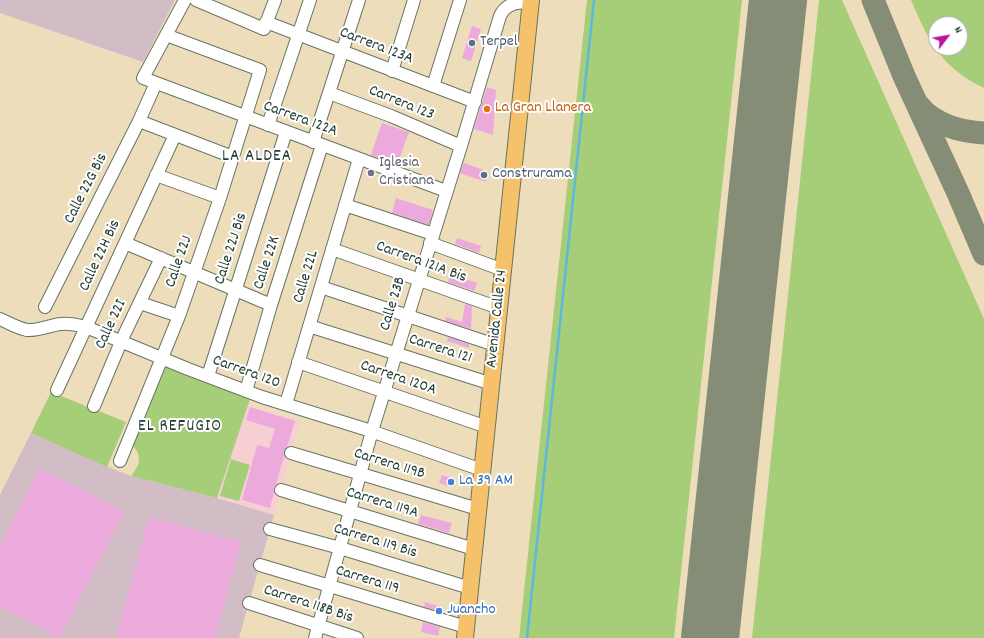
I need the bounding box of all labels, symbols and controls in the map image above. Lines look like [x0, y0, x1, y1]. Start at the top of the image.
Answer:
north arrow [928, 16, 968, 56]
street label: Carrera 123A [336, 24, 416, 70]
text: N [949, 24, 966, 37]
place label: Terpel [480, 33, 518, 53]
marker: Terpel [467, 38, 477, 48]
street label: Carrera 123 [365, 82, 437, 126]
street label: Carrera 122A [260, 98, 340, 142]
place label: La Gran Llanera [495, 99, 591, 119]
marker: La Gran Llanera [482, 104, 492, 114]
district label: LA ALDEA [222, 148, 292, 168]
street label: Calle 22G Bis [61, 150, 113, 228]
place label: Iglesia Cristiana [379, 154, 434, 192]
place label: Construrama [492, 165, 572, 185]
marker: Iglesia Cristiana [366, 168, 376, 178]
marker: Construrama [479, 170, 489, 180]
street label: Calle 22J Bis [211, 211, 253, 287]
street label: Calle 22H Bis [76, 217, 126, 295]
street label: Calle 22J [162, 234, 198, 290]
street label: Calle 22K [250, 234, 286, 292]
street label: Carrera 121A Bis [373, 238, 469, 288]
street label: Calle 22L [290, 248, 324, 306]
street label: Avenida Calle 24 [483, 269, 513, 369]
street label: Calle 23B [377, 275, 411, 333]
street label: Calle 22I [92, 297, 132, 353]
street label: Carrera 121 [406, 331, 474, 369]
street label: Carrera 120 [210, 352, 282, 394]
street label: Carrera 120A [357, 357, 439, 401]
district label: EL REFUGIO [138, 418, 222, 438]
street label: Carrera 119B [351, 445, 427, 485]
place label: La 39 AM [459, 472, 513, 492]
marker: La 39 AM [446, 477, 456, 487]
street label: Carrera 119A [344, 484, 420, 524]
street label: Carrera 119 Bis [331, 520, 419, 564]
street label: Carrera 119 [333, 562, 401, 600]
street label: Carrera 118B Bis [261, 581, 355, 629]
place label: Juancho [447, 601, 495, 621]
marker: Juancho [434, 606, 444, 616]

